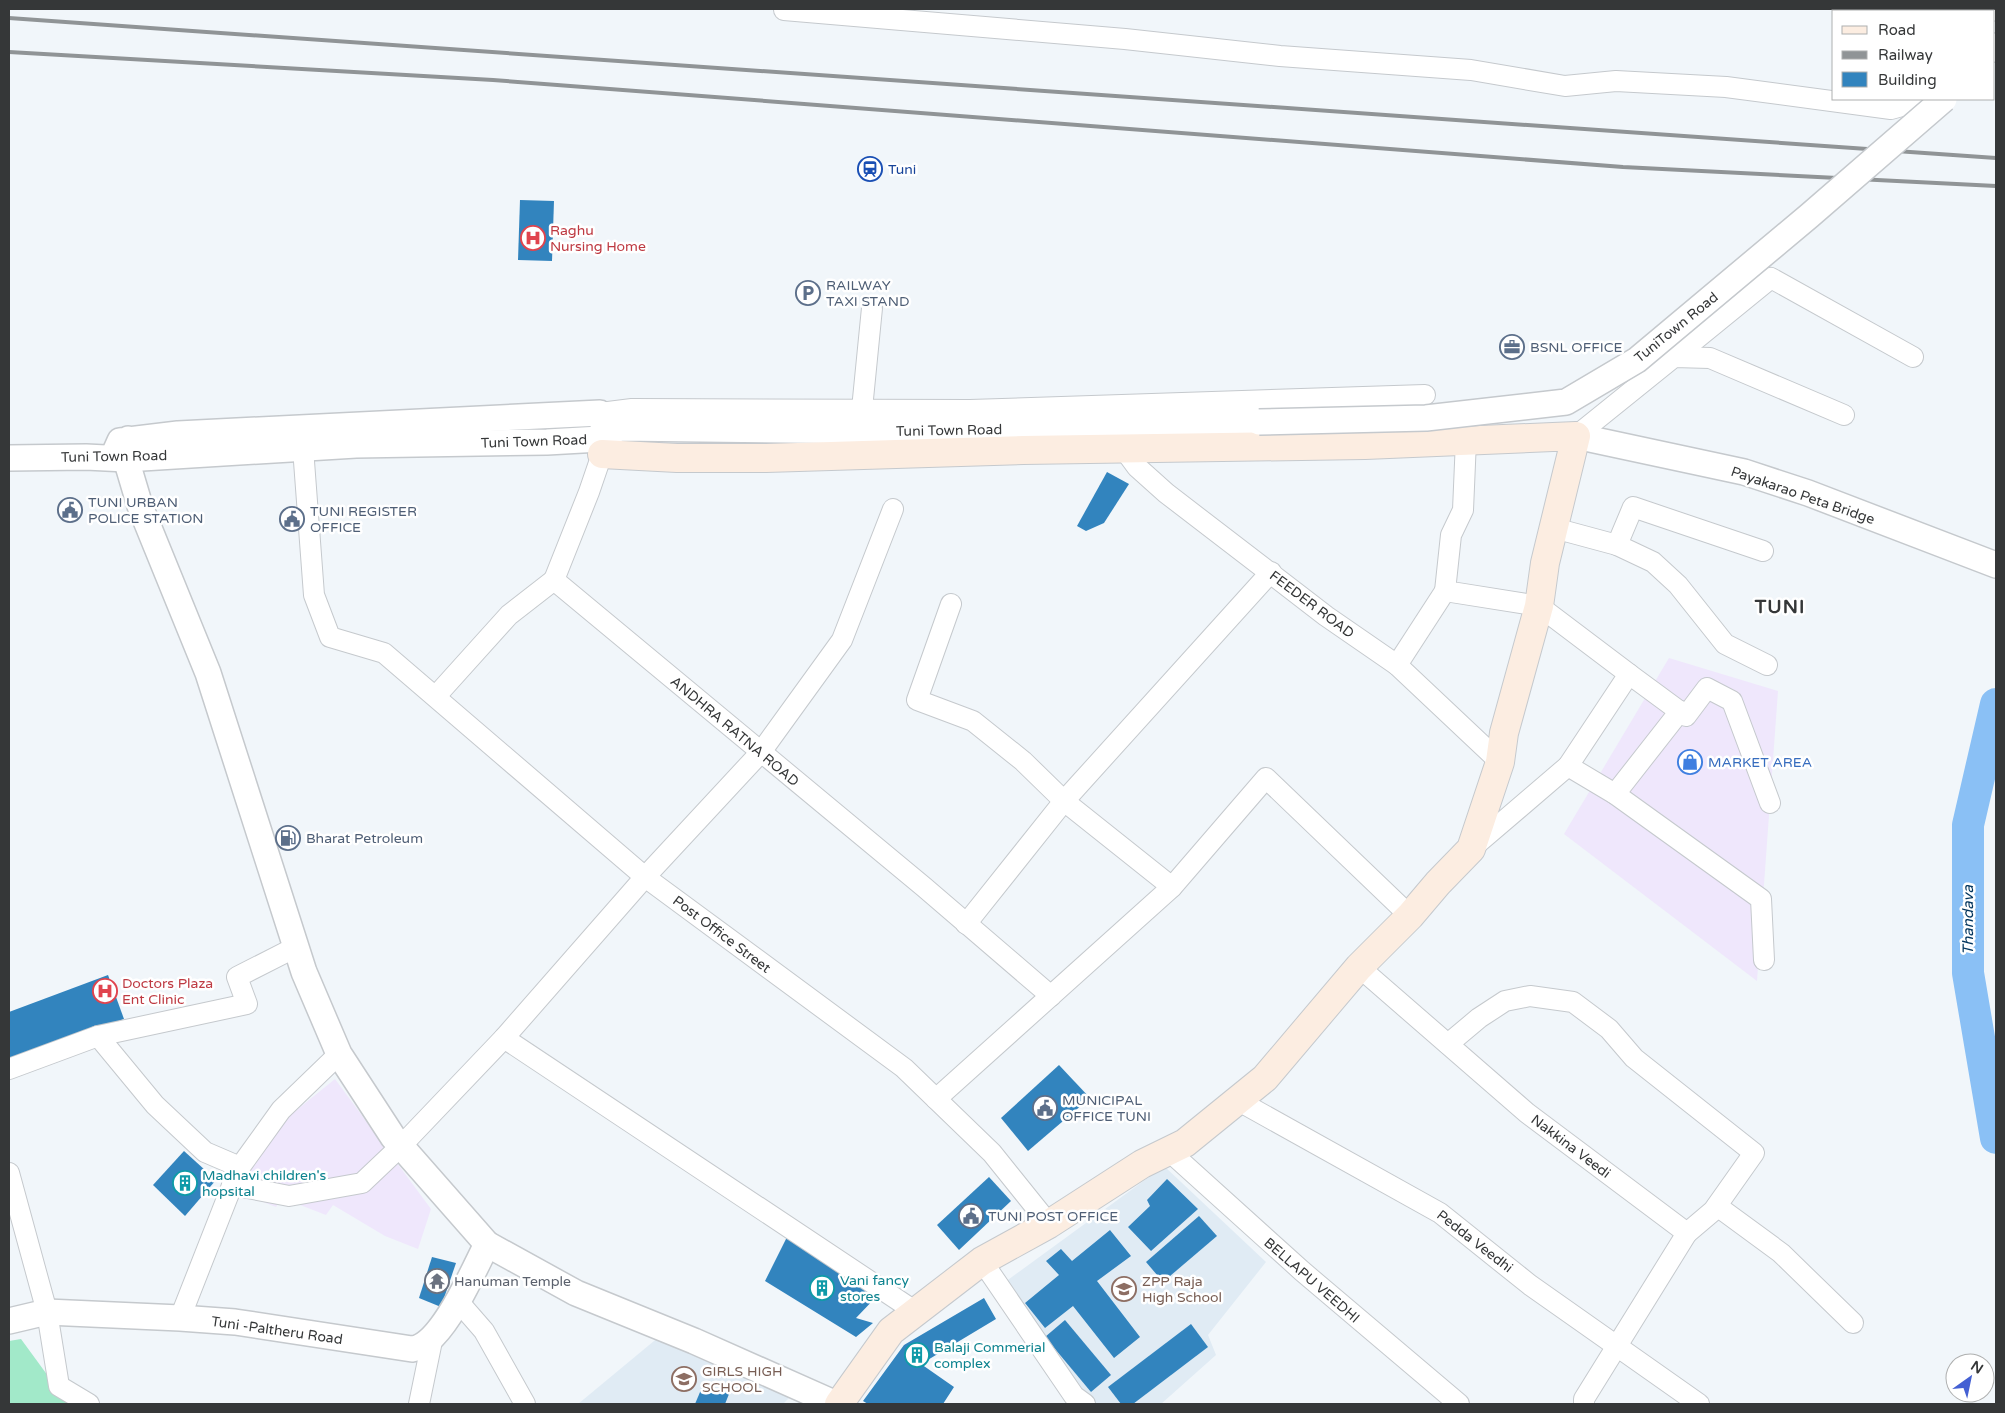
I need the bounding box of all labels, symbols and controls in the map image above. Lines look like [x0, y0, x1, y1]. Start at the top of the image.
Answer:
legend [1832, 10, 1995, 100]
text: Road [1878, 21, 1916, 39]
text: Railway [1878, 46, 1933, 64]
text: Building [1878, 71, 1937, 89]
station icon: Tuni [857, 156, 883, 182]
place label: Tuni [888, 161, 916, 178]
place label: Raghu Nursing Home [550, 222, 646, 255]
hospital icon: Raghu Nursing Home [520, 225, 546, 251]
place label: RAILWAY TAXI STAND [826, 277, 909, 310]
parking icon: RAILWAY TAXI STAND [795, 280, 821, 306]
street label: TuniTown Road [1631, 289, 1722, 366]
office icon: BSNL OFFICE [1499, 334, 1525, 360]
place label: BSNL OFFICE [1530, 339, 1622, 356]
street label: Tuni Town Road [896, 421, 1002, 440]
street label: Tuni Town Road [481, 431, 587, 452]
street label: Tuni Town Road [61, 447, 167, 466]
street label: Payakarao Peta Bridge [1729, 463, 1877, 528]
place label: TUNI URBAN POLICE STATION [88, 494, 204, 527]
public building icon: TUNI URBAN POLICE STATION [57, 497, 83, 523]
place label: TUNI REGISTER OFFICE [310, 503, 417, 536]
public building icon: TUNI REGISTER OFFICE [279, 506, 305, 532]
street label: FEEDER ROAD [1266, 567, 1357, 642]
district label: TUNI [1754, 596, 1805, 618]
street label: ANDHRA RATNA ROAD [667, 673, 802, 790]
shop icon: MARKET AREA [1677, 749, 1703, 775]
place label: MARKET AREA [1708, 754, 1812, 771]
fuel station icon: Bharat Petroleum [275, 825, 301, 851]
place label: Bharat Petroleum [306, 830, 423, 847]
water label: Thandava [1959, 885, 1977, 955]
street label: Post Office Street [669, 892, 775, 977]
place label: Doctors Plaza Ent Clinic [122, 975, 213, 1008]
hospital icon: Doctors Plaza Ent Clinic [92, 978, 118, 1004]
place label: MUNICIPAL OFFICE TUNI [1062, 1092, 1151, 1125]
public building icon: MUNICIPAL OFFICE TUNI [1032, 1095, 1058, 1121]
street label: Nakkina Veedi [1528, 1111, 1614, 1182]
place label: Madhavi children's hopsital [202, 1167, 327, 1200]
building icon: Madhavi children's hopsital [172, 1170, 198, 1196]
public building icon: TUNI POST OFFICE [958, 1203, 984, 1229]
street label: Pedda Veedhi [1433, 1206, 1516, 1276]
place label: TUNI POST OFFICE [988, 1208, 1118, 1225]
street label: BELLAPU VEEDHI [1260, 1234, 1363, 1327]
temple icon: Hanuman Temple [424, 1268, 450, 1294]
place label: Vani fancy stores [840, 1272, 909, 1305]
place label: Hanuman Temple [454, 1273, 571, 1290]
place label: ZPP Raja High School [1142, 1273, 1222, 1306]
building icon: Vani fancy stores [809, 1275, 835, 1301]
school or university icon: ZPP Raja High School [1111, 1276, 1137, 1302]
street label: Tuni -Paltheru Road [210, 1313, 344, 1348]
place label: Balaji Commerial complex [934, 1339, 1045, 1372]
building icon: Balaji Commerial complex [904, 1342, 930, 1368]
north arrow [1945, 1353, 1995, 1403]
text: N [1967, 1357, 1986, 1378]
place label: GIRLS HIGH SCHOOL [702, 1363, 783, 1396]
school or university icon: GIRLS HIGH SCHOOL [671, 1366, 697, 1392]

